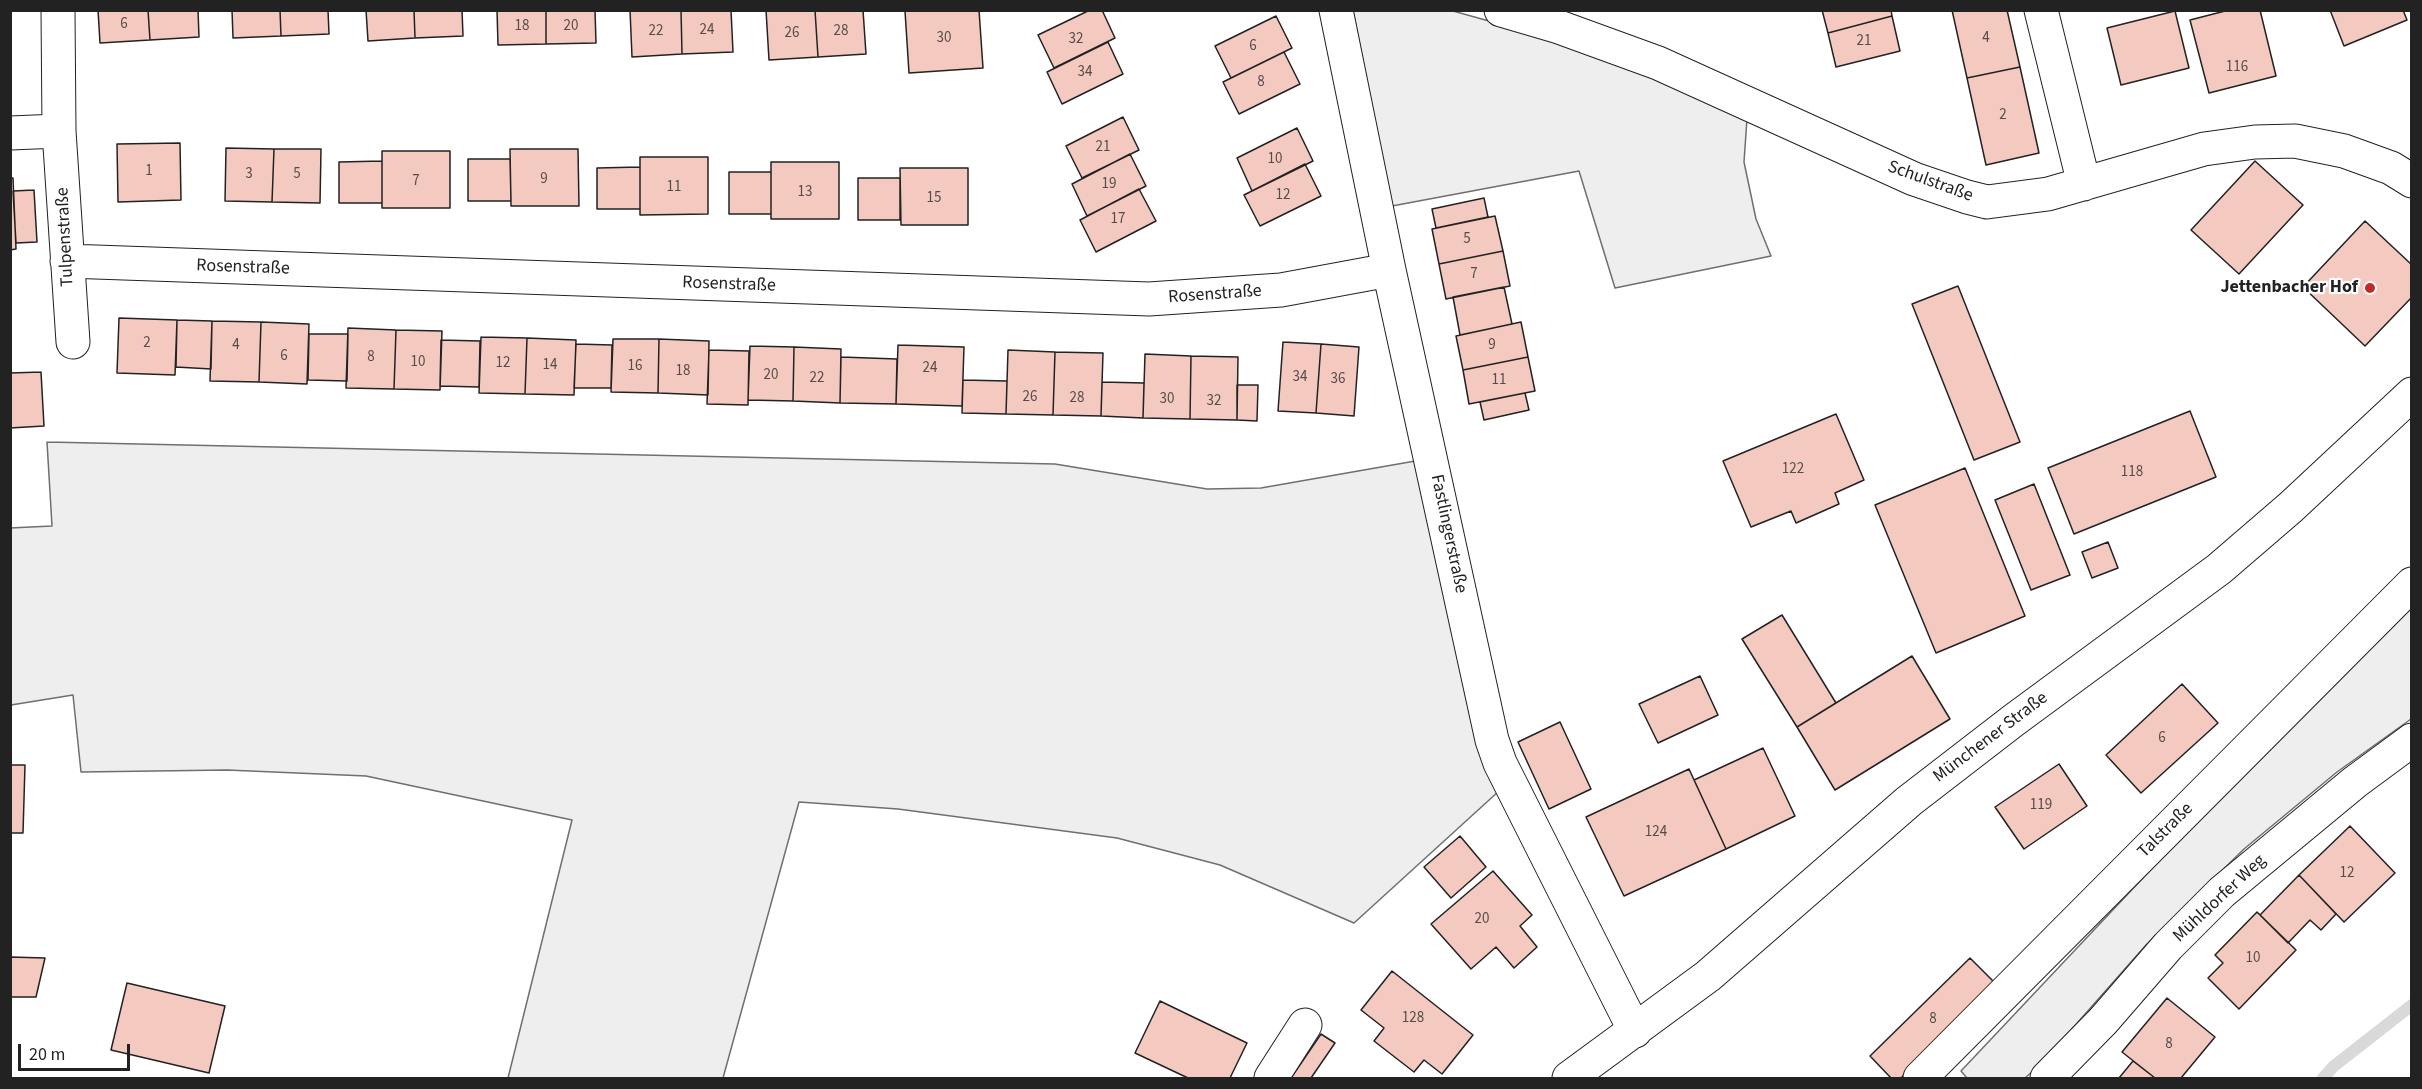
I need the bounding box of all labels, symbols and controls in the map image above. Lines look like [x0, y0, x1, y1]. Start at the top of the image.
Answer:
house number: 6 [120, 16, 128, 34]
house number: 18 [515, 18, 529, 36]
house number: 20 [564, 18, 578, 36]
house number: 24 [700, 22, 714, 40]
house number: 22 [649, 23, 663, 41]
house number: 28 [834, 23, 848, 41]
house number: 26 [785, 25, 799, 43]
house number: 30 [937, 30, 951, 48]
house number: 4 [1982, 30, 1990, 48]
house number: 32 [1069, 31, 1083, 49]
house number: 21 [1857, 33, 1871, 51]
house number: 6 [1249, 38, 1257, 56]
house number: 116 [2226, 59, 2248, 77]
house number: 34 [1078, 64, 1092, 82]
house number: 8 [1257, 74, 1265, 92]
house number: 2 [1999, 107, 2007, 125]
house number: 21 [1096, 139, 1110, 157]
house number: 10 [1268, 151, 1282, 169]
street label: Schulstraße [1884, 157, 1976, 207]
house number: 1 [145, 163, 153, 181]
house number: 3 [245, 166, 253, 184]
house number: 5 [293, 166, 301, 184]
house number: 9 [540, 171, 548, 189]
house number: 7 [412, 173, 420, 191]
house number: 19 [1102, 176, 1116, 194]
house number: 11 [667, 179, 681, 197]
house number: 13 [798, 184, 812, 202]
street label: Tulpenstraße [53, 187, 79, 287]
house number: 12 [1276, 187, 1290, 205]
house number: 15 [927, 190, 941, 208]
house number: 17 [1111, 211, 1125, 229]
house number: 5 [1463, 231, 1471, 249]
street label: Rosenstraße [196, 256, 290, 280]
house number: 7 [1470, 266, 1478, 284]
street label: Rosenstraße [682, 273, 776, 297]
place label: Jettenbacher Hof [2220, 277, 2358, 299]
street label: Rosenstraße [1168, 281, 1262, 309]
marker: Jettenbacher Hof [2363, 281, 2377, 295]
house number: 2 [143, 335, 151, 353]
house number: 4 [232, 337, 240, 355]
house number: 9 [1488, 337, 1496, 355]
house number: 6 [280, 348, 288, 366]
house number: 8 [367, 349, 375, 367]
house number: 10 [411, 354, 425, 372]
house number: 12 [496, 355, 510, 373]
house number: 14 [543, 357, 557, 375]
house number: 16 [628, 358, 642, 376]
house number: 24 [923, 360, 937, 378]
house number: 18 [676, 363, 690, 381]
house number: 20 [764, 367, 778, 385]
house number: 34 [1293, 369, 1307, 387]
house number: 22 [810, 370, 824, 388]
house number: 36 [1331, 371, 1345, 389]
house number: 11 [1492, 372, 1506, 390]
house number: 26 [1023, 389, 1037, 407]
house number: 28 [1070, 390, 1084, 408]
house number: 30 [1160, 391, 1174, 409]
house number: 32 [1207, 393, 1221, 411]
house number: 122 [1782, 461, 1804, 479]
house number: 118 [2121, 464, 2143, 482]
street label: Fastlingerstraße [1425, 473, 1471, 595]
street label: Münchener Straße [1930, 688, 2052, 788]
house number: 6 [2158, 730, 2166, 748]
house number: 119 [2030, 797, 2052, 815]
street label: Talstraße [2134, 799, 2198, 863]
house number: 124 [1645, 824, 1667, 842]
street label: Mühldorfer Weg [2169, 850, 2271, 948]
house number: 12 [2340, 865, 2354, 883]
house number: 20 [1475, 911, 1489, 929]
house number: 10 [2246, 950, 2260, 968]
house number: 128 [1402, 1010, 1424, 1028]
house number: 8 [1929, 1011, 1937, 1029]
scale bar [21, 1032, 134, 1070]
house number: 8 [2165, 1036, 2173, 1054]
text: 20 m [29, 1042, 65, 1067]

